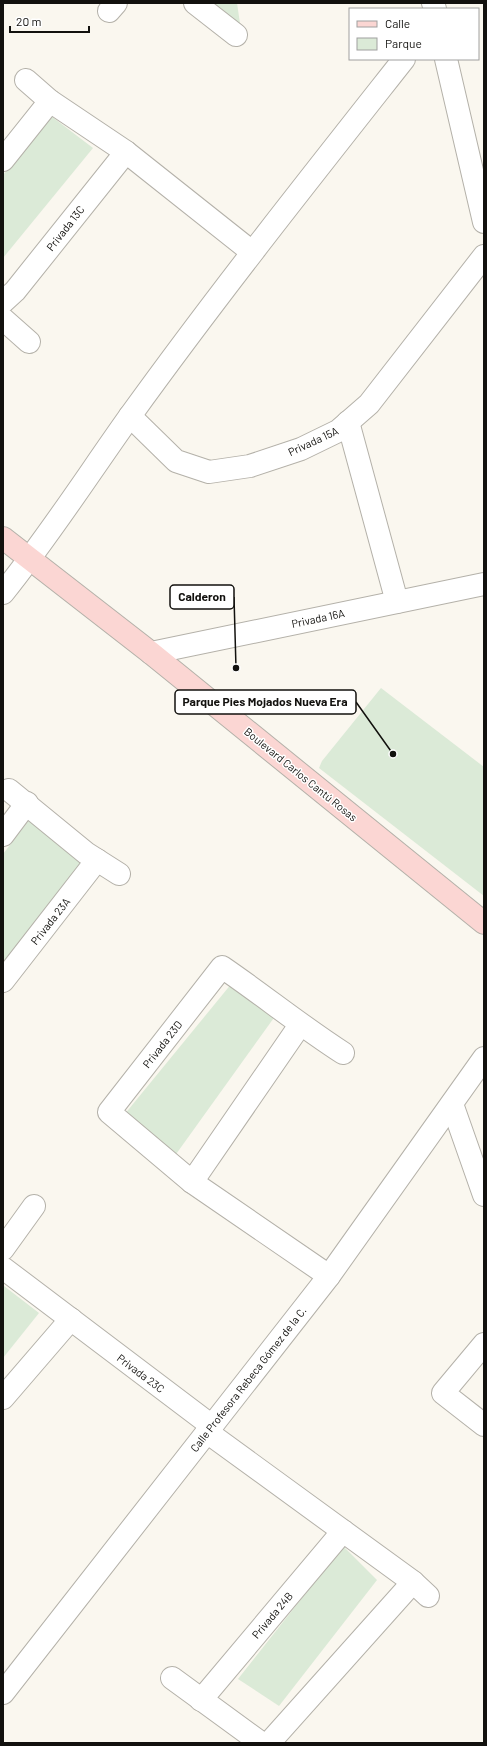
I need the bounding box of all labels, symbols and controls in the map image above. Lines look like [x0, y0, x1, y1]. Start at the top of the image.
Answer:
scale bar [10, 8, 89, 34]
legend [349, 8, 479, 60]
text: 20 m [16, 14, 42, 28]
text: Calle [385, 16, 410, 30]
text: Parque [385, 36, 422, 50]
street label: Privada 13C [43, 203, 87, 253]
street label: Privada 15A [286, 424, 341, 458]
callout: Calderon [170, 585, 234, 609]
text: Calderon [178, 589, 226, 603]
street label: Privada 16A [290, 606, 346, 630]
callout: Parque Pies Mojados Nueva Era [175, 690, 356, 714]
text: Parque Pies Mojados Nueva Era [183, 694, 347, 708]
street label: Boulevard Carlos Cantú Rosas [242, 724, 360, 824]
street label: Privada 23A [28, 895, 73, 947]
street label: Privada 23D [140, 1018, 185, 1070]
street label: Calle Profesora Rebeca Gómez de la C. [187, 1304, 309, 1454]
street label: Privada 23C [115, 1351, 167, 1395]
street label: Privada 24B [249, 1589, 295, 1641]

